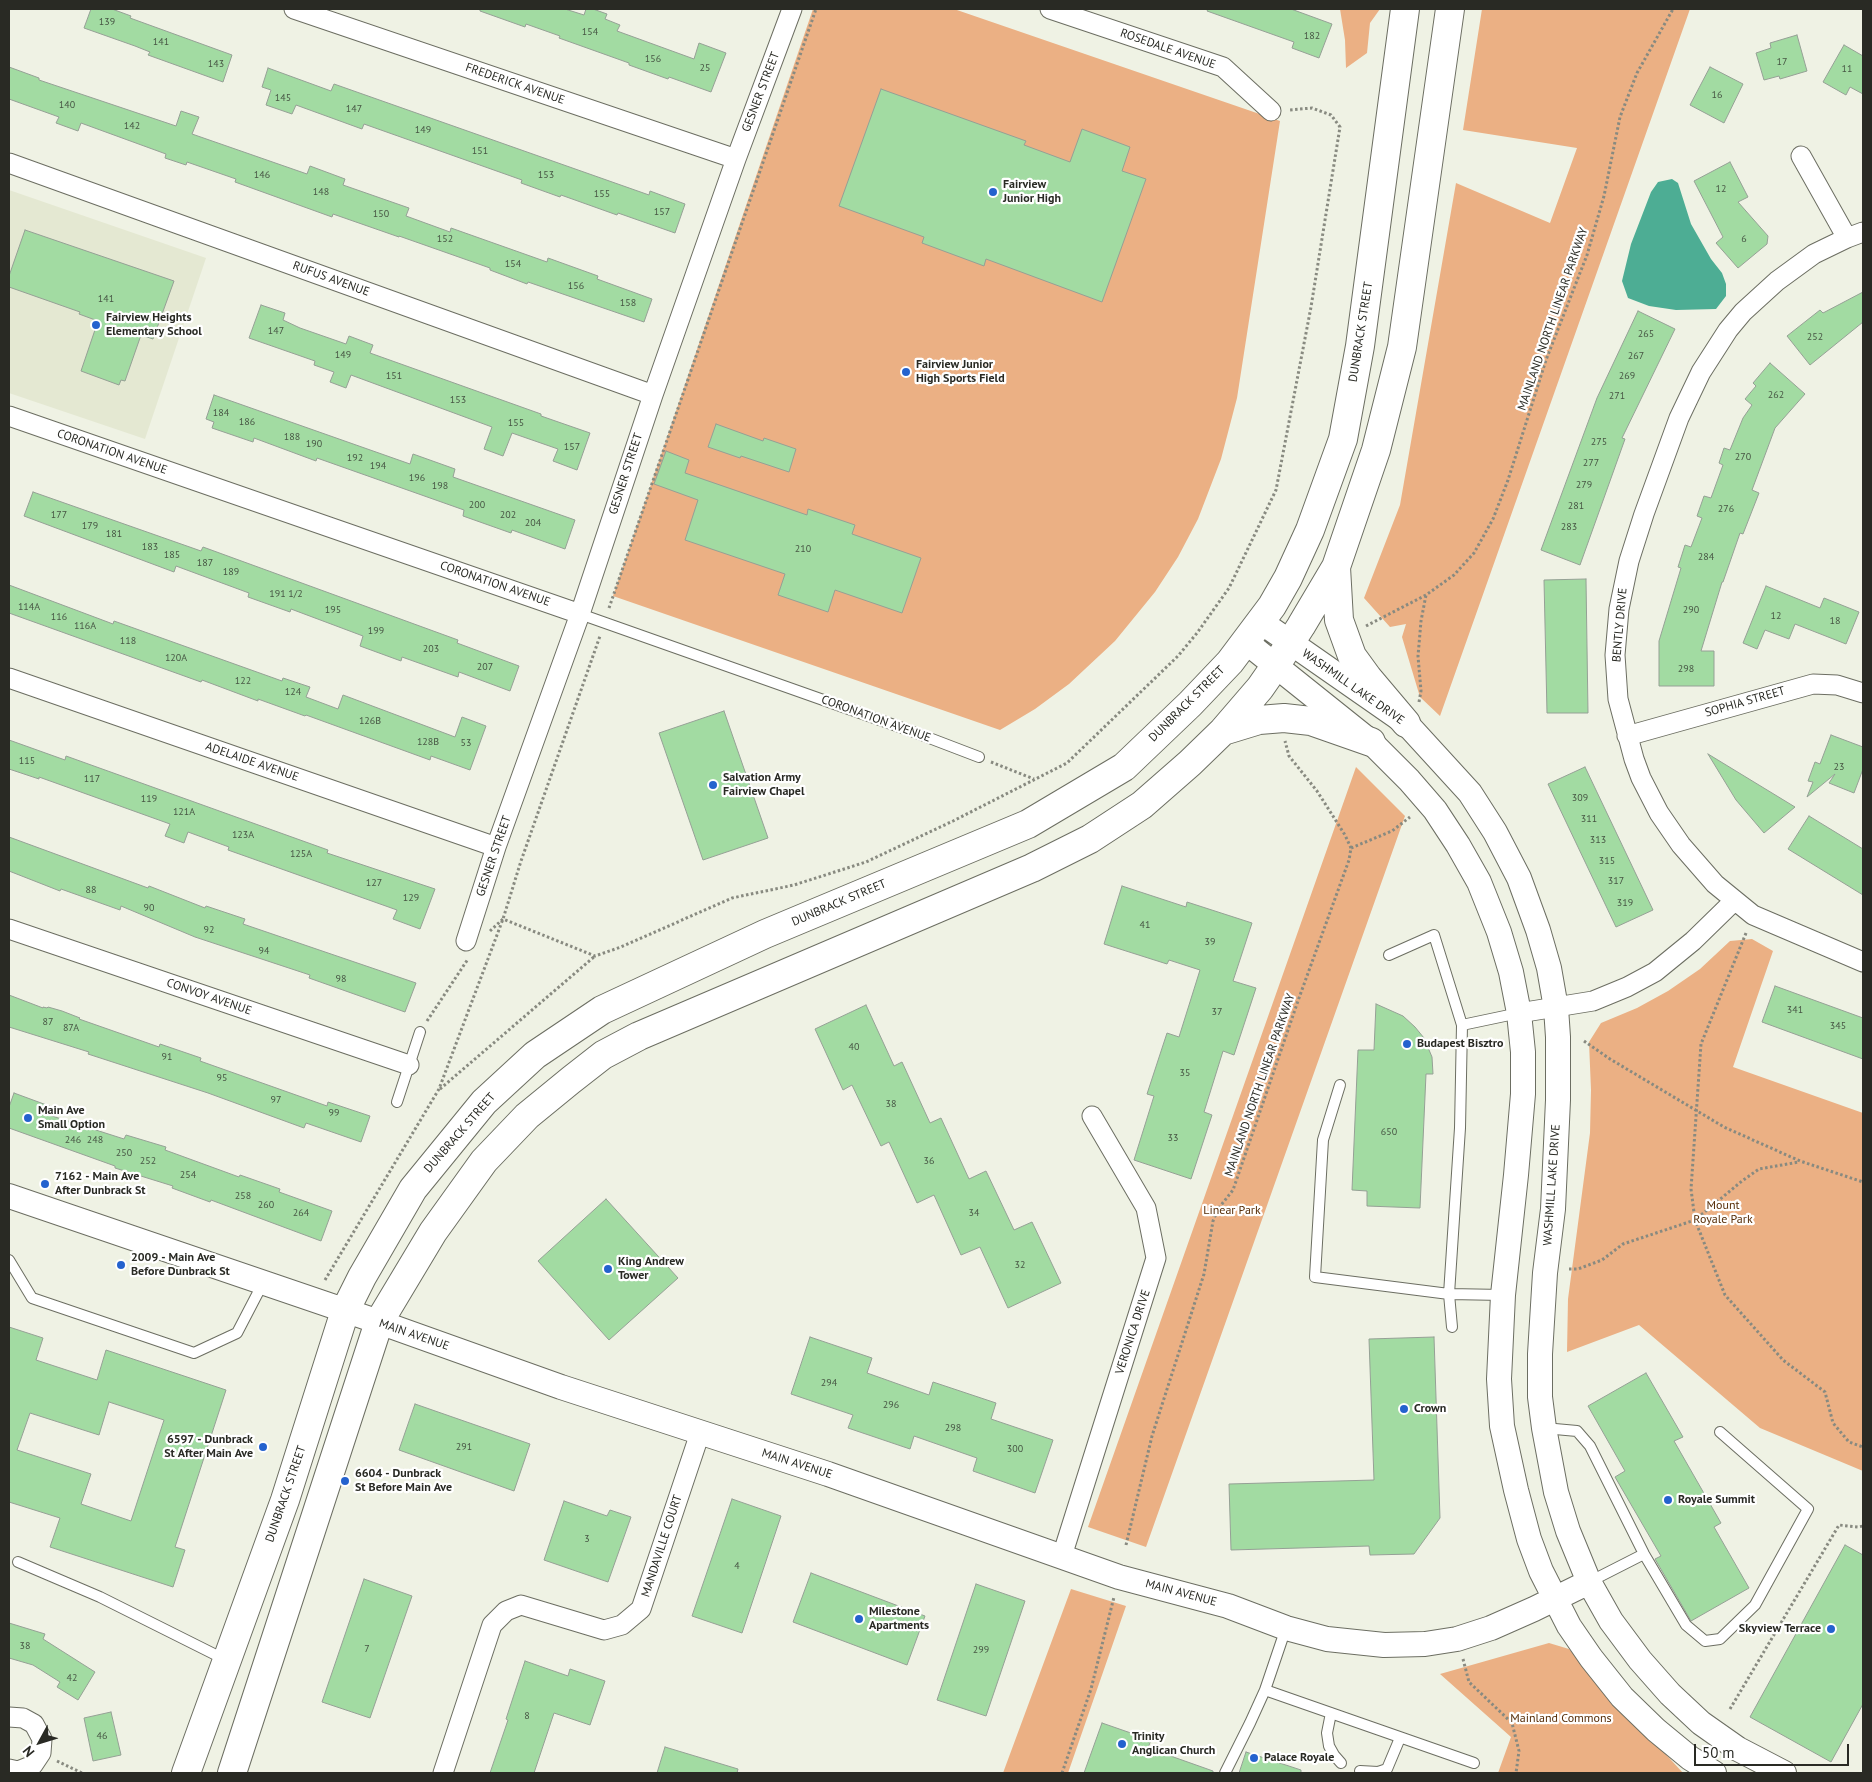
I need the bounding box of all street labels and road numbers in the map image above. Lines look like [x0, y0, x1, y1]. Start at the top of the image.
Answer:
street label: ROSEDALE AVENUE [1118, 26, 1218, 72]
street label: GESNER STREET [739, 50, 783, 134]
street label: FREDERICK AVENUE [463, 60, 567, 108]
street label: MAINLAND NORTH LINEAR PARKWAY [1515, 226, 1591, 412]
street label: RUFUS AVENUE [291, 258, 371, 300]
street label: DUNBRACK STREET [1346, 281, 1376, 383]
street label: CORONATION AVENUE [55, 426, 169, 478]
street label: GESNER STREET [606, 431, 646, 517]
street label: CORONATION AVENUE [438, 558, 552, 610]
street label: BENTLY DRIVE [1610, 587, 1630, 663]
street label: WASHMILL LAKE DRIVE [1299, 646, 1407, 728]
street label: DUNBRACK STREET [1146, 663, 1228, 745]
street label: SOPHIA STREET [1703, 684, 1787, 720]
street label: CORONATION AVENUE [819, 692, 933, 746]
street label: ADELAIDE AVENUE [203, 739, 301, 785]
street label: GESNER STREET [473, 814, 515, 898]
street label: DUNBRACK STREET [790, 877, 888, 929]
street label: CONVOY AVENUE [165, 976, 253, 1018]
street label: MAINLAND NORTH LINEAR PARKWAY [1222, 992, 1298, 1178]
street label: DUNBRACK STREET [421, 1090, 499, 1176]
street label: WASHMILL LAKE DRIVE [1541, 1124, 1563, 1246]
street label: VERONICA DRIVE [1113, 1288, 1153, 1376]
street label: MAIN AVENUE [377, 1316, 451, 1354]
street label: DUNBRACK STREET [263, 1444, 309, 1544]
street label: MAIN AVENUE [760, 1446, 834, 1482]
street label: MANDAVILLE COURT [639, 1493, 685, 1599]
street label: MAIN AVENUE [1144, 1577, 1218, 1609]

